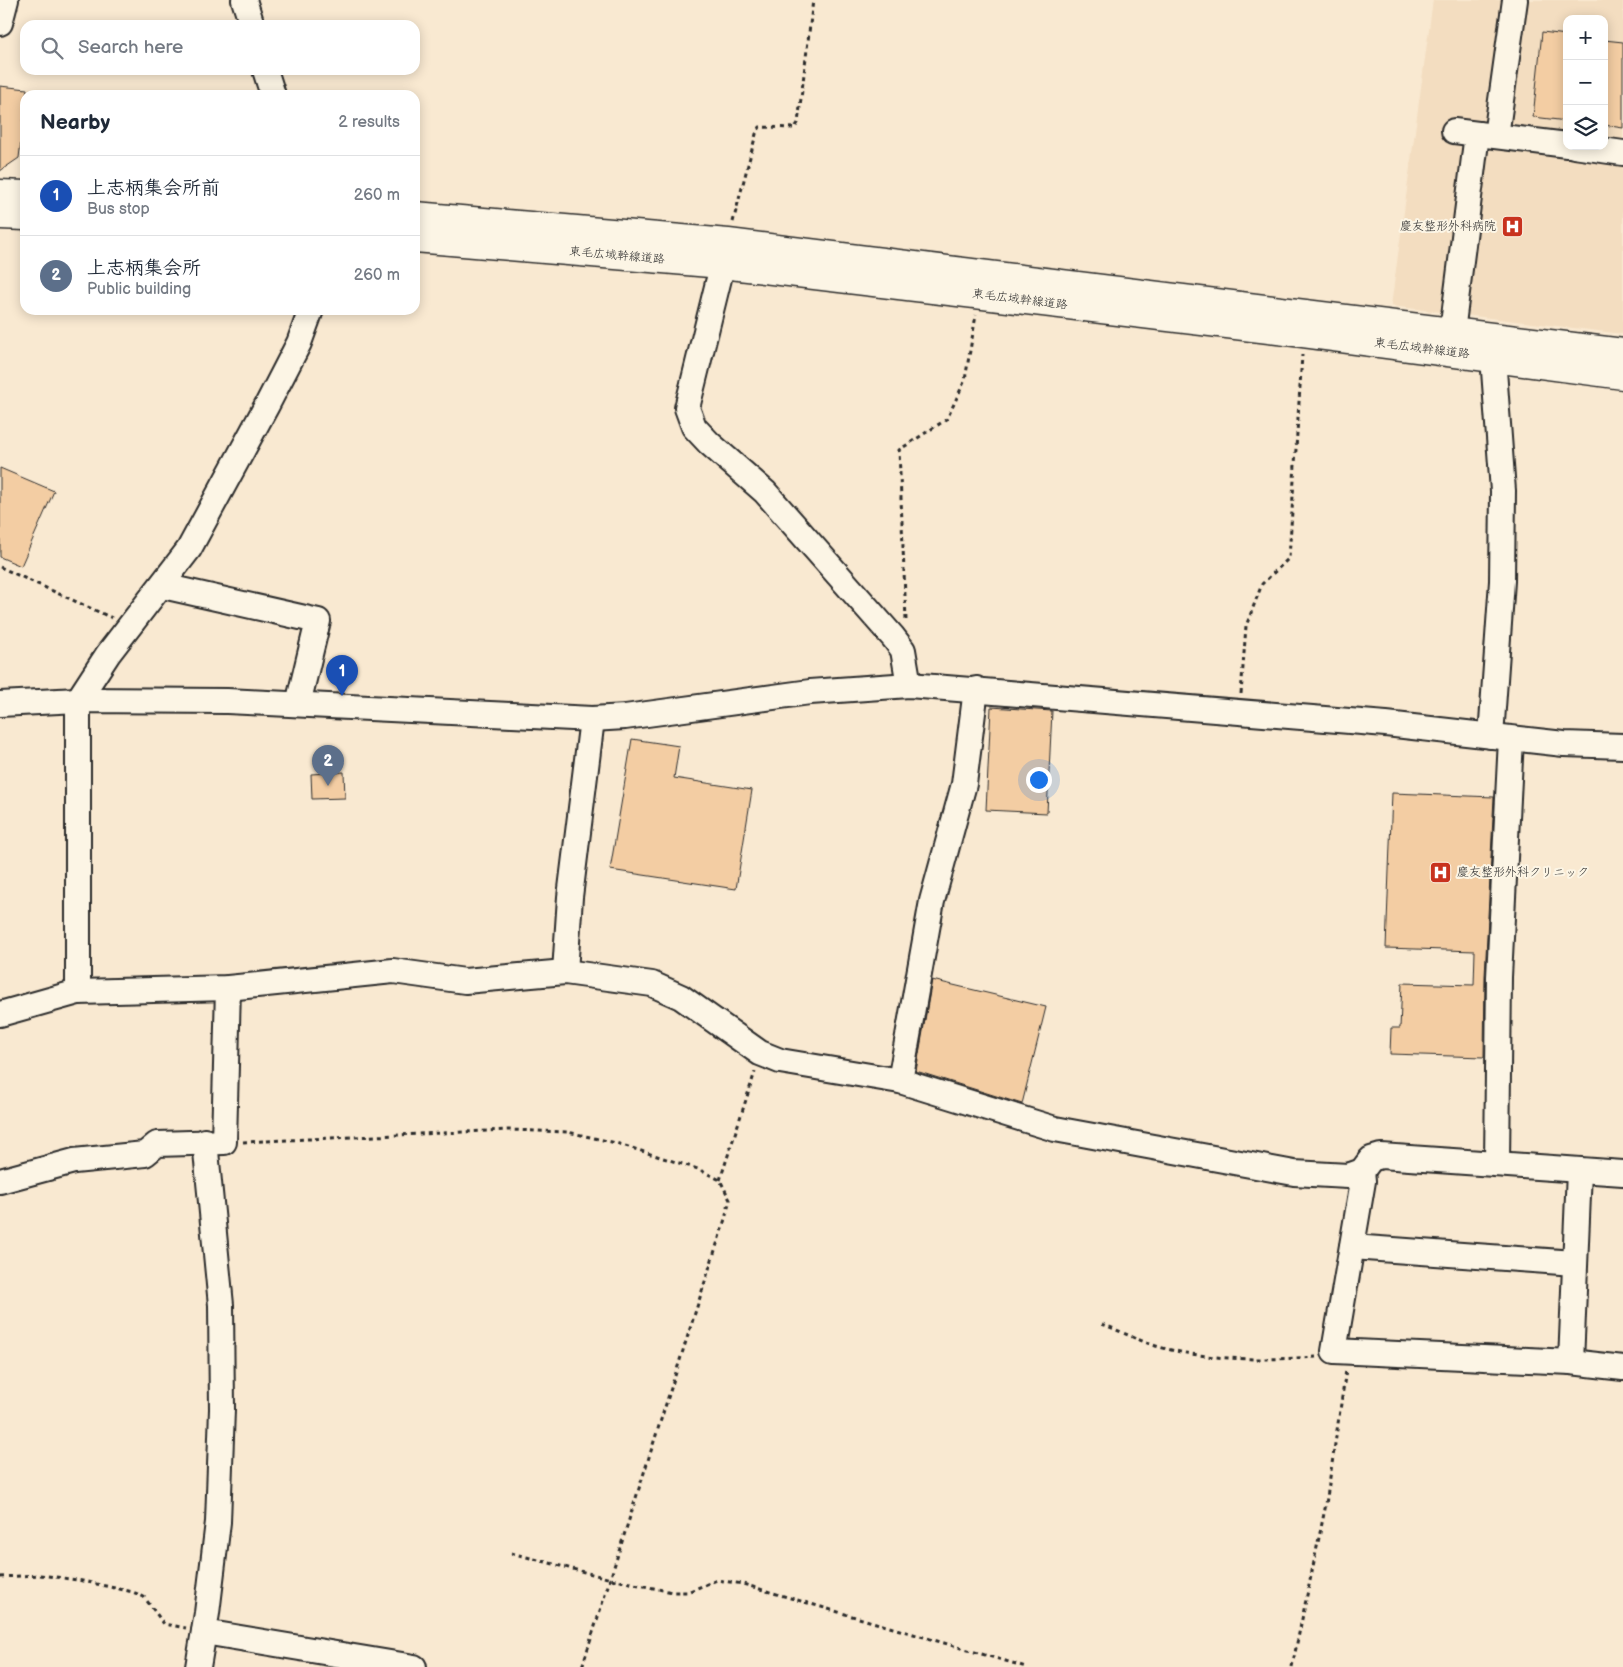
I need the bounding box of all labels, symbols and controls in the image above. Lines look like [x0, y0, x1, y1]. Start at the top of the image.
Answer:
map controls [1563, 15, 1608, 150]
button: + [1563, 15, 1608, 60]
search box [20, 20, 420, 75]
icon: search [38, 34, 66, 62]
text: Search here [78, 36, 183, 59]
button: − [1563, 60, 1608, 105]
button: layers [1563, 105, 1608, 150]
text: Nearby [40, 110, 110, 135]
text: 2 results [338, 113, 400, 132]
text: 上志柄集会所前 [87, 177, 220, 200]
text: 1 [53, 186, 59, 205]
text: 260 m [354, 186, 400, 205]
text: Bus stop [87, 200, 150, 219]
hospital icon: 慶友整形外科病院 [1500, 214, 1524, 238]
place label: 慶友整形外科病院 [1400, 219, 1496, 234]
street label: 東毛広域幹線道路 [568, 244, 665, 267]
text: 上志柄集会所 [87, 257, 201, 280]
text: 2 [51, 266, 61, 285]
text: 260 m [354, 266, 400, 285]
text: Public building [87, 280, 191, 299]
street label: 東毛広域幹線道路 [971, 286, 1069, 313]
street label: 東毛広域幹線道路 [1373, 335, 1471, 362]
pin: 1 [326, 655, 358, 696]
pin: 2 [312, 745, 344, 786]
your location [1026, 767, 1052, 793]
hospital icon: 慶友整形外科クリニック [1429, 860, 1453, 884]
place label: 慶友整形外科クリニック [1457, 865, 1589, 880]

